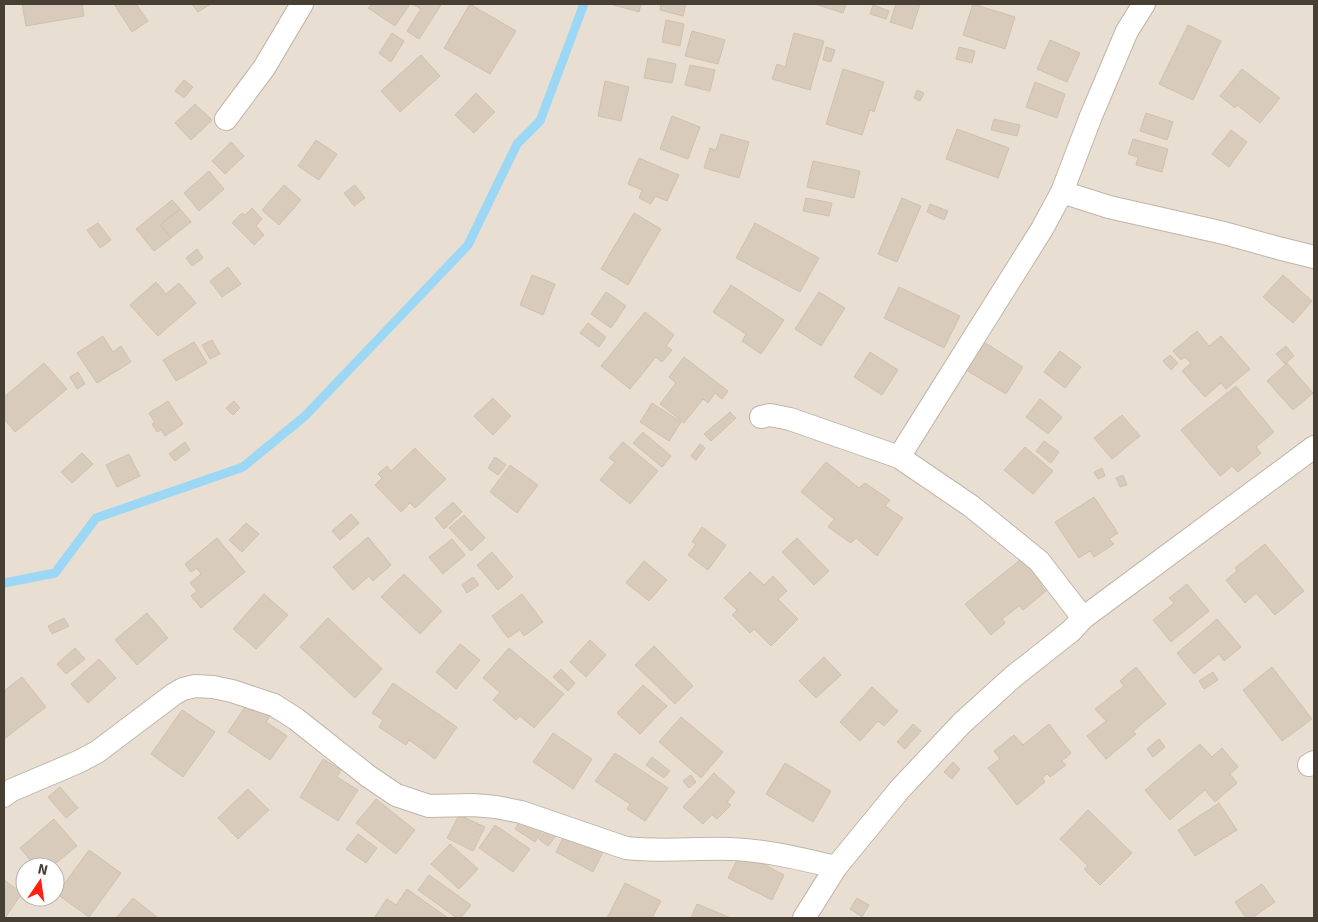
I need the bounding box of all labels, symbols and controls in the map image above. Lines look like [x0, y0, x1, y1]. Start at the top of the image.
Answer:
north arrow [15, 857, 65, 907]
text: N [36, 860, 49, 879]

